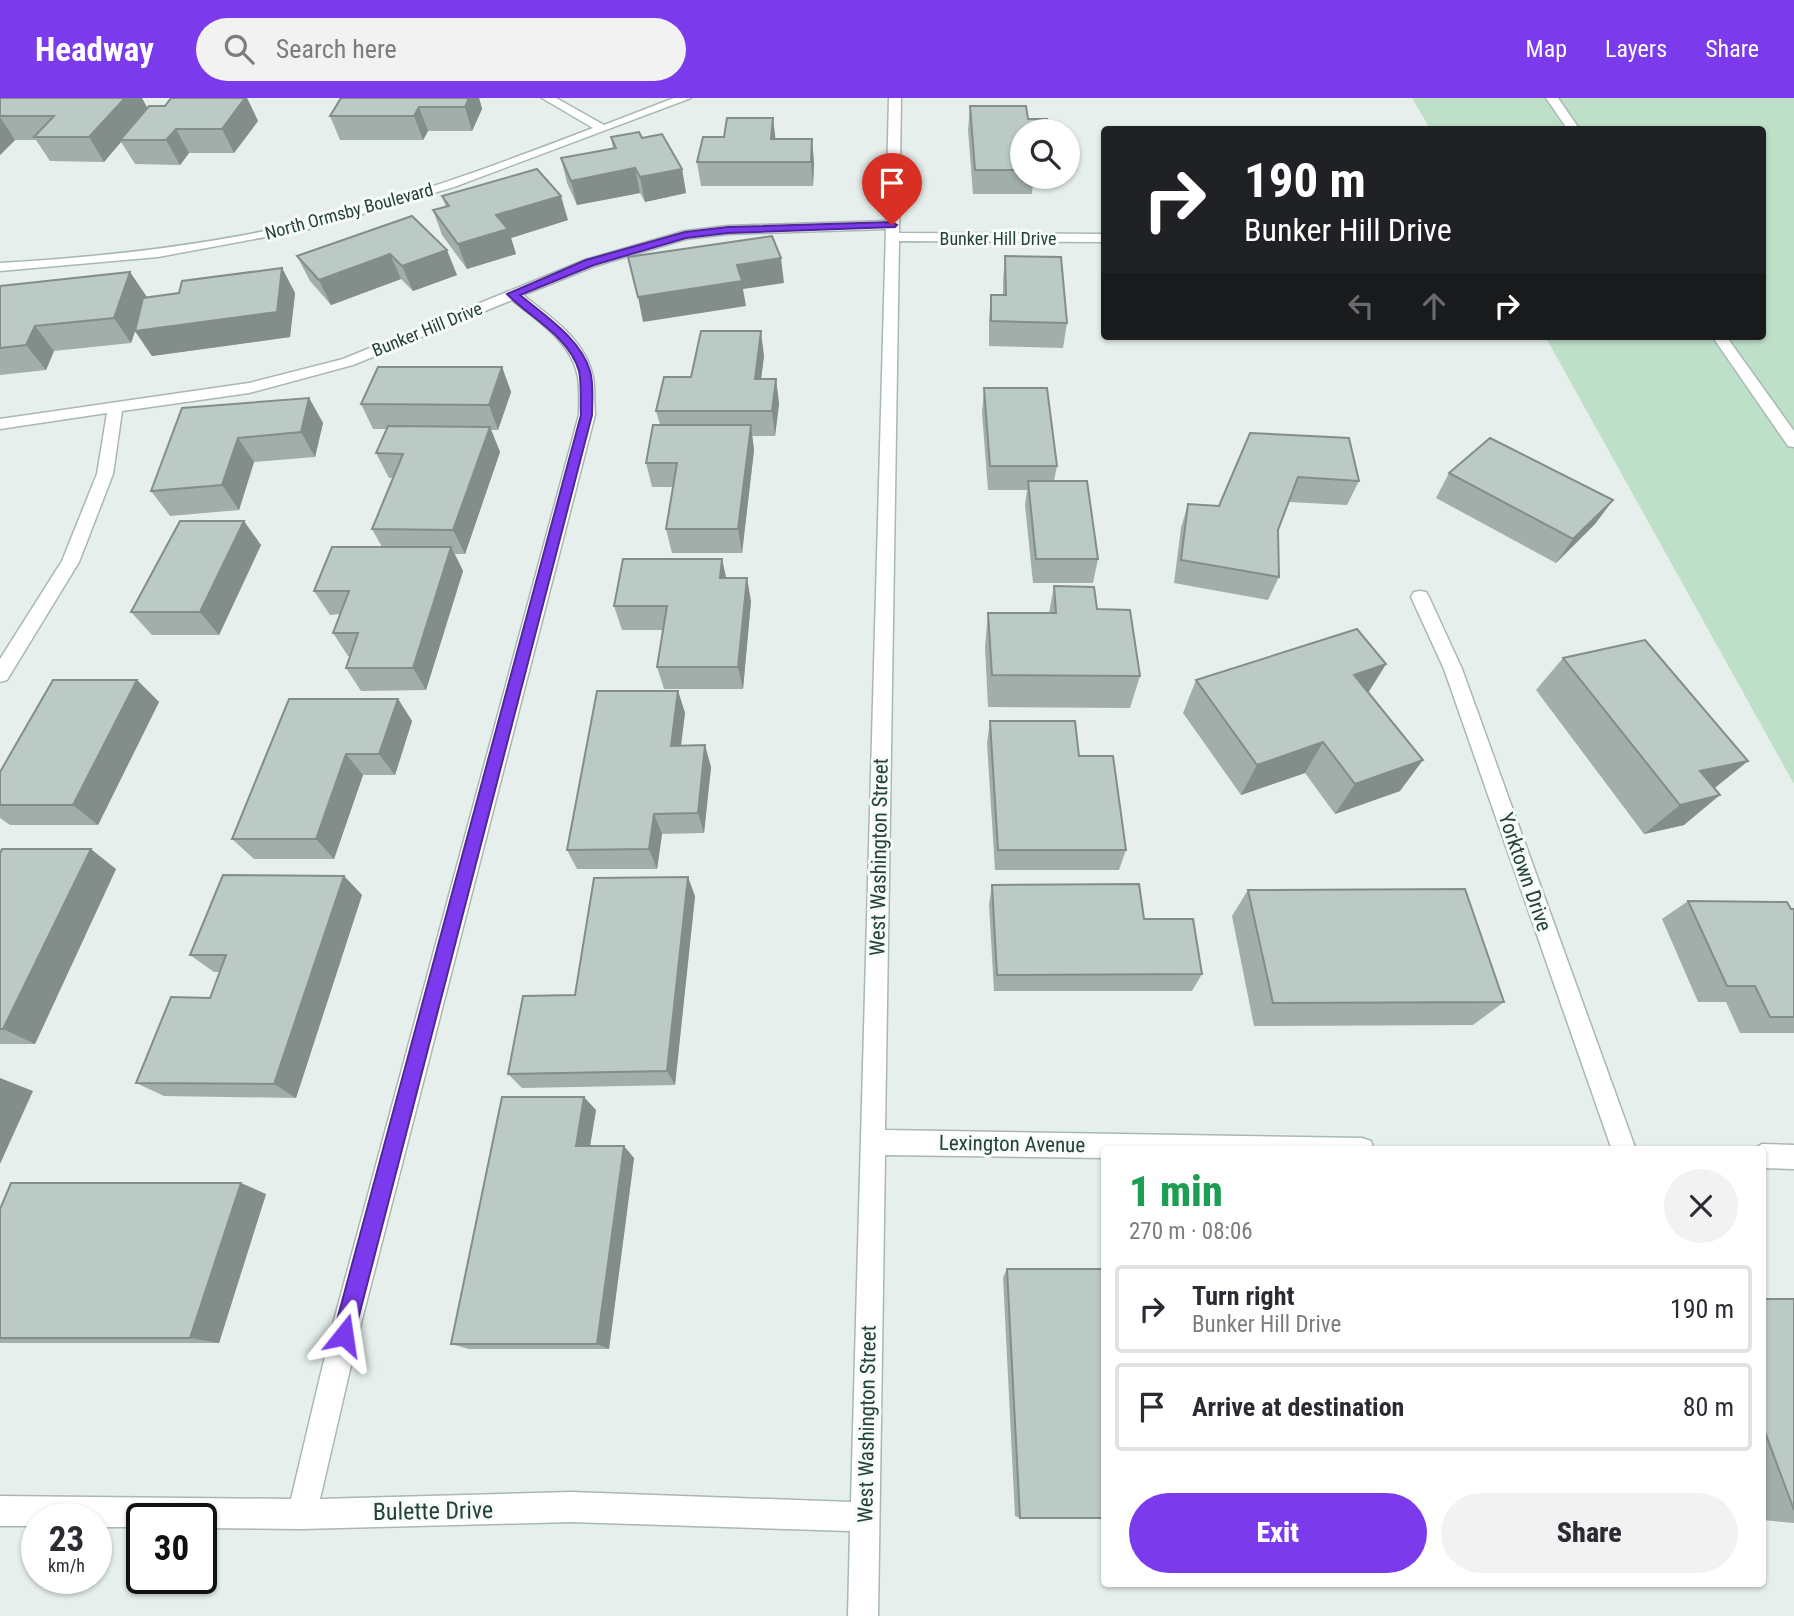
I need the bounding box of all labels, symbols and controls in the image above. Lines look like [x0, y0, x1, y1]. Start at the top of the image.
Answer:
search box [196, 18, 686, 81]
text: Headway [35, 30, 154, 69]
icon: search [220, 30, 258, 68]
text: Search here [276, 34, 397, 64]
text: Map [1526, 35, 1567, 63]
text: Layers [1605, 35, 1667, 63]
text: Share [1705, 35, 1759, 63]
map controls [1010, 119, 1080, 189]
button: search [1010, 119, 1080, 189]
text: 190 m [1244, 152, 1366, 209]
pin [862, 153, 922, 225]
icon: right [1129, 154, 1220, 245]
icon: arrive [873, 164, 911, 202]
street label: North Ormsby Boulevard [263, 178, 435, 244]
text: Bunker Hill Drive [1244, 211, 1452, 249]
street label: Bunker Hill Drive [940, 228, 1056, 249]
icon: left [1342, 287, 1380, 325]
icon: ahead [1415, 287, 1453, 325]
icon: right [1488, 287, 1526, 325]
street label: Bunker Hill Drive [369, 297, 485, 361]
street label: West Washington Street [865, 758, 893, 956]
street label: Yorktown Drive [1493, 810, 1557, 935]
street label: Lexington Avenue [939, 1131, 1086, 1157]
text: 1 min [1129, 1167, 1223, 1216]
button: close [1664, 1169, 1738, 1243]
text: 270 m · 08:06 [1129, 1218, 1253, 1245]
text: Turn right [1192, 1281, 1294, 1311]
icon: right [1133, 1290, 1171, 1328]
text: 190 m [1670, 1294, 1734, 1324]
position arrow [307, 1298, 381, 1372]
text: Bunker Hill Drive [1192, 1311, 1341, 1338]
street label: West Washington Street [853, 1325, 881, 1523]
icon: arrive [1133, 1388, 1171, 1426]
text: Arrive at destination [1192, 1392, 1404, 1422]
text: 80 m [1683, 1392, 1734, 1422]
button: Exit [1129, 1493, 1427, 1573]
button: Share [1441, 1493, 1738, 1573]
street label: Bulette Drive [373, 1496, 493, 1526]
speed limit sign: 30 [126, 1503, 217, 1594]
text: 23 [49, 1519, 84, 1560]
text: km/h [48, 1555, 85, 1576]

